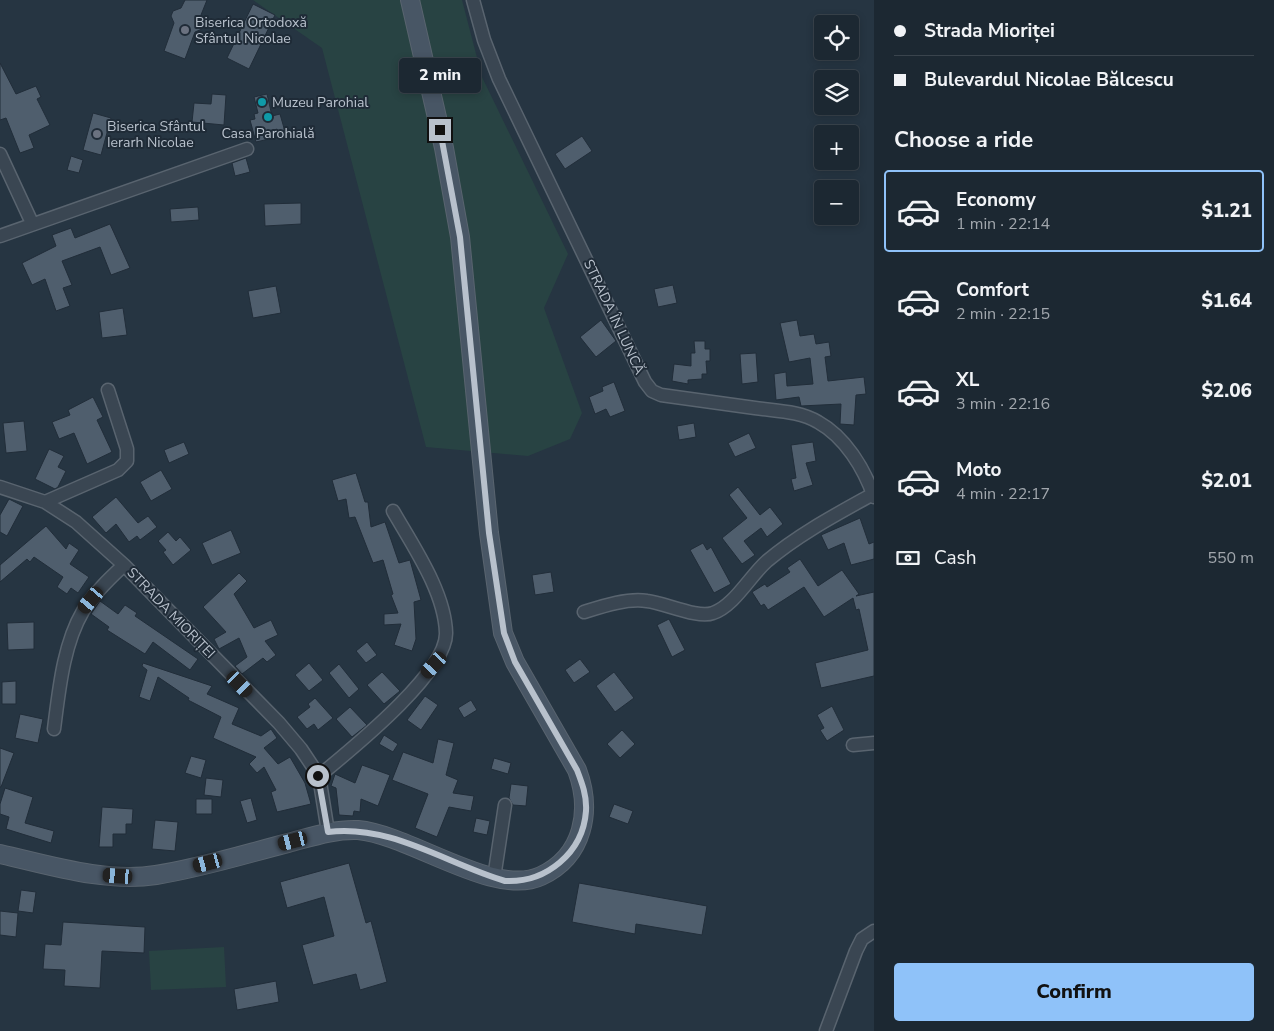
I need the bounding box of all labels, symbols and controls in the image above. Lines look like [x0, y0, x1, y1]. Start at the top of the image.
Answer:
place label: Biserica Ortodoxă Sfântul Nicolae [195, 13, 307, 48]
map controls [814, 15, 859, 225]
button: locate [814, 15, 859, 60]
text: Strada Mioriței [924, 18, 1055, 44]
marker: Biserica Ortodoxă Sfântul Nicolae [179, 24, 191, 36]
callout: 2 min [399, 58, 481, 92]
text: 2 min [419, 64, 461, 86]
text: Bulevardul Nicolae Bălcescu [924, 67, 1174, 93]
button: layers [814, 70, 859, 115]
place label: Muzeu Parohial [272, 93, 369, 112]
marker: Muzeu Parohial [256, 96, 268, 108]
marker: Casa Parohială [262, 111, 274, 123]
place label: Biserica Sfântul Ierarh Nicolae [107, 117, 206, 152]
route end [429, 119, 451, 141]
place label: Casa Parohială [221, 124, 315, 143]
button: + [814, 125, 859, 170]
text: Choose a ride [894, 125, 1033, 155]
marker: Biserica Sfântul Ierarh Nicolae [91, 128, 103, 140]
button: − [814, 180, 859, 225]
text: Economy [956, 187, 1036, 213]
icon: car [896, 189, 941, 234]
text: $1.21 [1201, 198, 1252, 224]
text: 1 min · 22:14 [956, 213, 1050, 235]
street label: STRADA ÎN LUNCĂ [579, 256, 649, 378]
text: Comfort [956, 277, 1029, 303]
icon: car [896, 279, 941, 324]
text: $1.64 [1201, 288, 1252, 314]
text: 2 min · 22:15 [956, 303, 1050, 325]
text: XL [956, 367, 979, 393]
icon: car [896, 369, 941, 414]
text: $2.06 [1201, 378, 1252, 404]
text: 3 min · 22:16 [956, 393, 1050, 415]
text: Moto [956, 457, 1002, 483]
icon: car [896, 459, 941, 504]
text: $2.01 [1201, 468, 1252, 494]
text: 4 min · 22:17 [956, 483, 1050, 505]
icon: cash [894, 544, 922, 572]
text: Cash [934, 545, 976, 571]
text: 550 m [1207, 547, 1254, 569]
street label: STRADA MIORIȚEI [123, 563, 219, 663]
car [75, 584, 106, 616]
car [418, 649, 449, 681]
car [224, 668, 255, 700]
route start [307, 765, 329, 787]
car [276, 830, 309, 852]
car [191, 852, 224, 874]
car [102, 867, 133, 885]
button: Confirm [894, 963, 1254, 1021]

